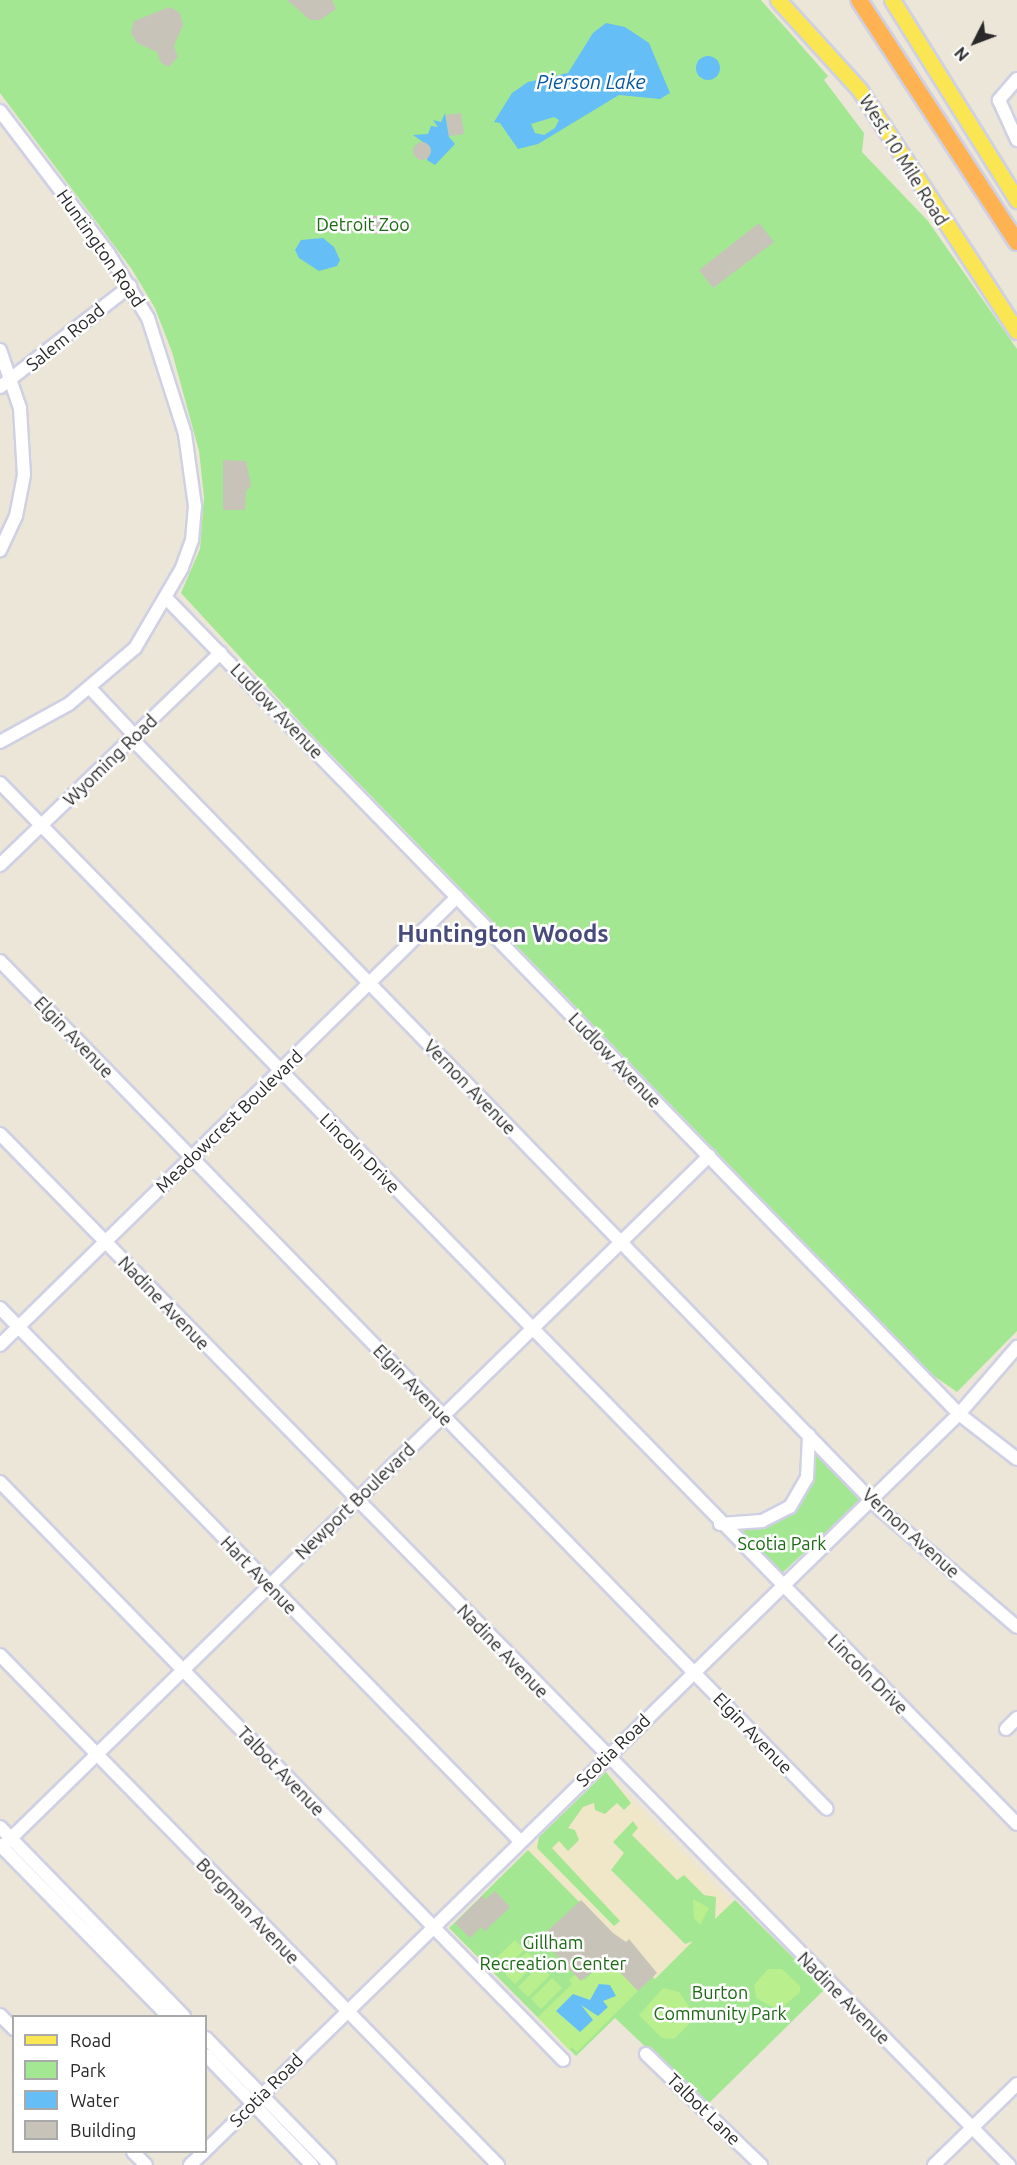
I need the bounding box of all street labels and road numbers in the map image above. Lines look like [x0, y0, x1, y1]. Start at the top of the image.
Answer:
street label: West 10 Mile Road [855, 91, 953, 229]
street label: Huntington Road [52, 185, 150, 311]
street label: Salem Road [21, 299, 109, 375]
street label: Ludlow Avenue [226, 659, 328, 763]
street label: Wyoming Road [59, 710, 161, 810]
street label: Elgin Avenue [30, 992, 118, 1082]
street label: Ludlow Avenue [564, 1008, 666, 1112]
street label: Vernon Avenue [419, 1035, 521, 1139]
street label: Meadowcrest Boulevard [151, 1045, 307, 1197]
street label: Lincoln Drive [315, 1108, 405, 1198]
street label: Nadine Avenue [114, 1252, 214, 1354]
street label: Elgin Avenue [369, 1340, 457, 1430]
street label: Newport Boulevard [291, 1438, 419, 1564]
street label: Vernon Avenue [858, 1484, 964, 1582]
street label: Hart Avenue [216, 1531, 302, 1619]
street label: Nadine Avenue [453, 1600, 553, 1702]
street label: Lincoln Drive [823, 1629, 913, 1719]
street label: Elgin Avenue [709, 1688, 797, 1778]
street label: Scotia Road [571, 1709, 655, 1791]
street label: Talbot Avenue [233, 1722, 329, 1820]
street label: Borgman Avenue [192, 1854, 304, 1968]
street label: Nadine Avenue [793, 1947, 895, 2049]
street label: Scotia Road [225, 2049, 307, 2131]
street label: Talbot Lane [663, 2069, 745, 2149]

